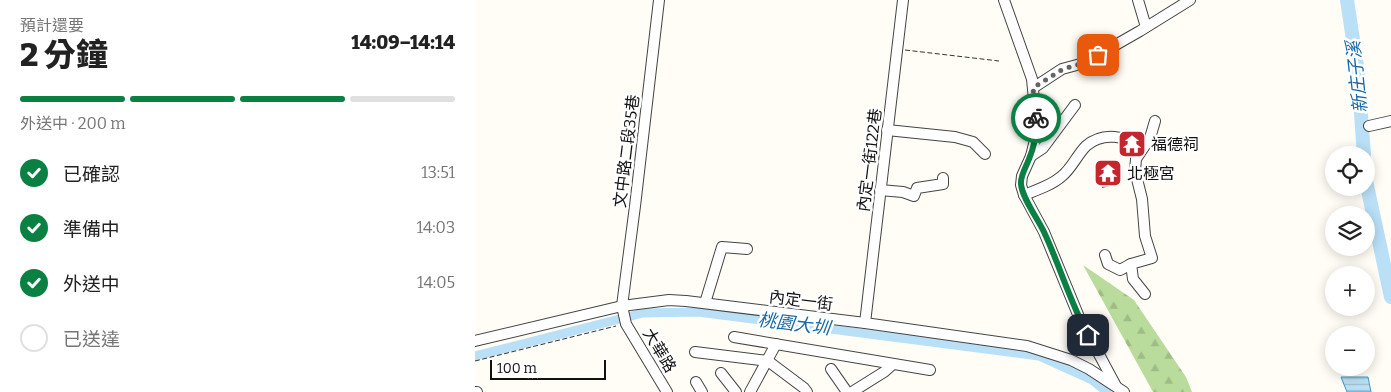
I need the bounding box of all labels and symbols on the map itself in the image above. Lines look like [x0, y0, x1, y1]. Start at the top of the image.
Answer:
pin [1077, 34, 1119, 76]
water label: 新庄子溪 [1342, 37, 1372, 114]
street label: 文中路二段35巷 [610, 93, 643, 209]
courier [1011, 93, 1061, 143]
street label: 內定一街122巷 [854, 107, 885, 213]
temple icon: 福德祠 [1117, 129, 1147, 159]
place label: 福德祠 [1151, 135, 1199, 154]
temple icon: 北極宮 [1093, 158, 1123, 188]
place label: 北極宮 [1127, 164, 1175, 183]
street label: 內定一街 [768, 287, 834, 314]
water label: 桃園大圳 [757, 309, 834, 340]
pin [1067, 314, 1109, 356]
street label: 大華路 [639, 325, 680, 376]
scale bar [490, 357, 606, 380]

